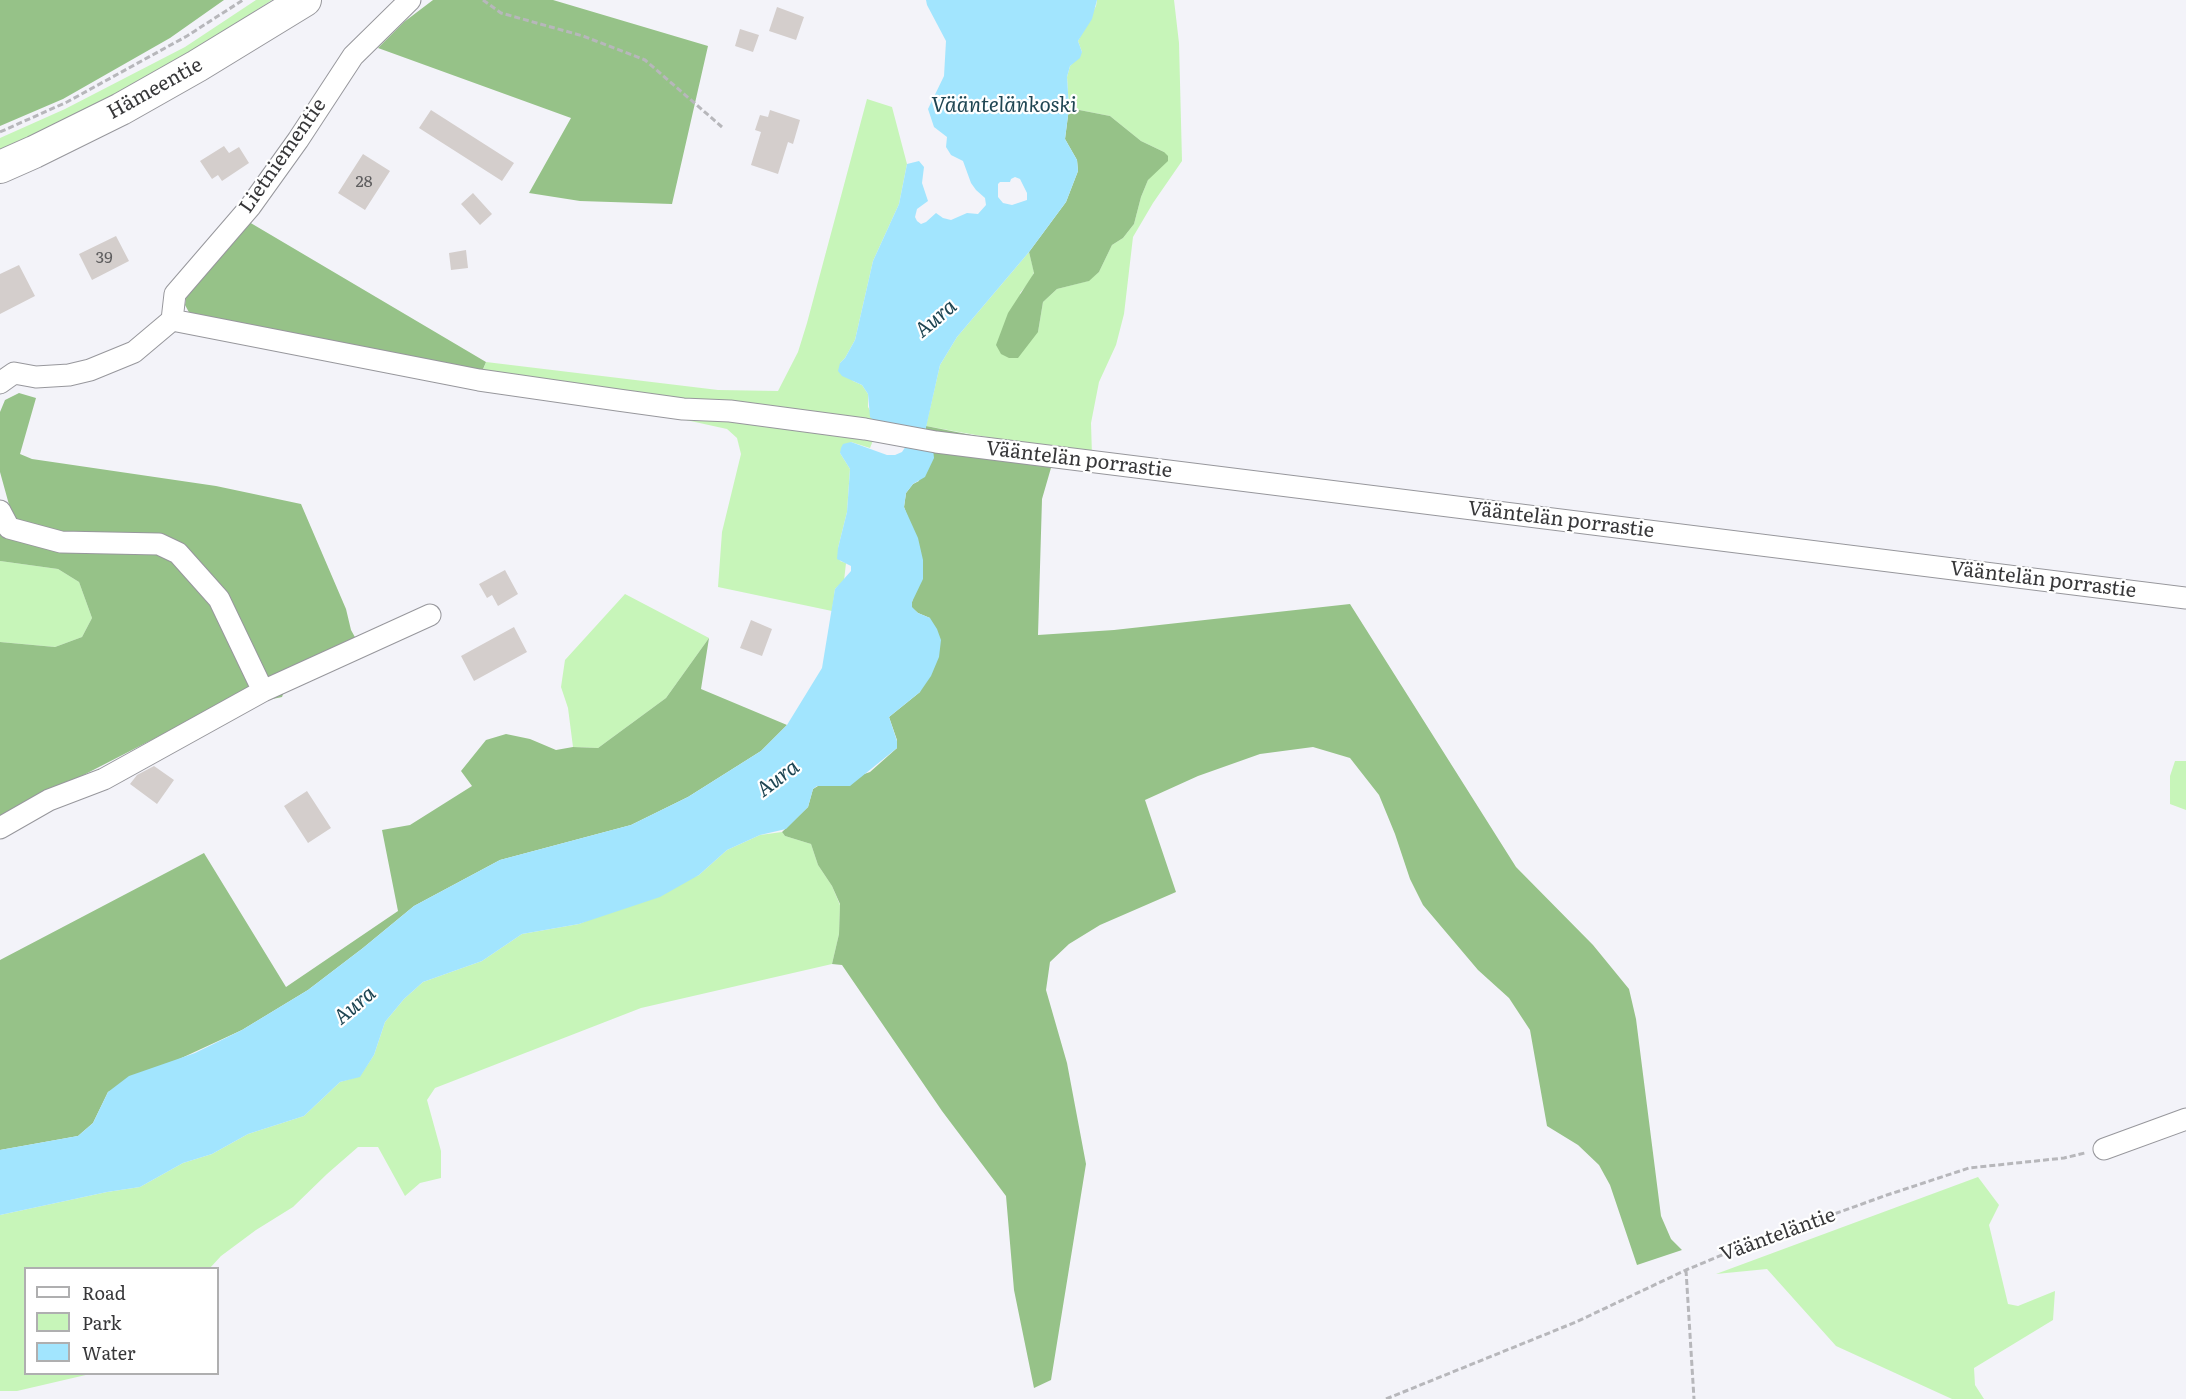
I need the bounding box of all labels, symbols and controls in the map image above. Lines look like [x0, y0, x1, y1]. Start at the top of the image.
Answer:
street label: Hämeentie [103, 53, 207, 125]
water label: Vääntelänkoski [931, 93, 1077, 119]
street label: Lietniementie [235, 94, 331, 218]
house number: 28 [356, 172, 372, 192]
house number: 39 [95, 248, 113, 268]
water label: Aura [910, 294, 962, 344]
street label: Vääntelän porrastie [984, 437, 1174, 483]
street label: Vääntelän porrastie [1466, 497, 1656, 543]
street label: Vääntelän porrastie [1948, 557, 2138, 603]
water label: Aura [752, 755, 804, 803]
water label: Aura [329, 981, 381, 1031]
street label: Väänteläntie [1717, 1203, 1839, 1267]
legend [24, 1267, 219, 1375]
text: Road [82, 1279, 126, 1306]
text: Park [82, 1309, 121, 1336]
text: Water [82, 1339, 135, 1366]

